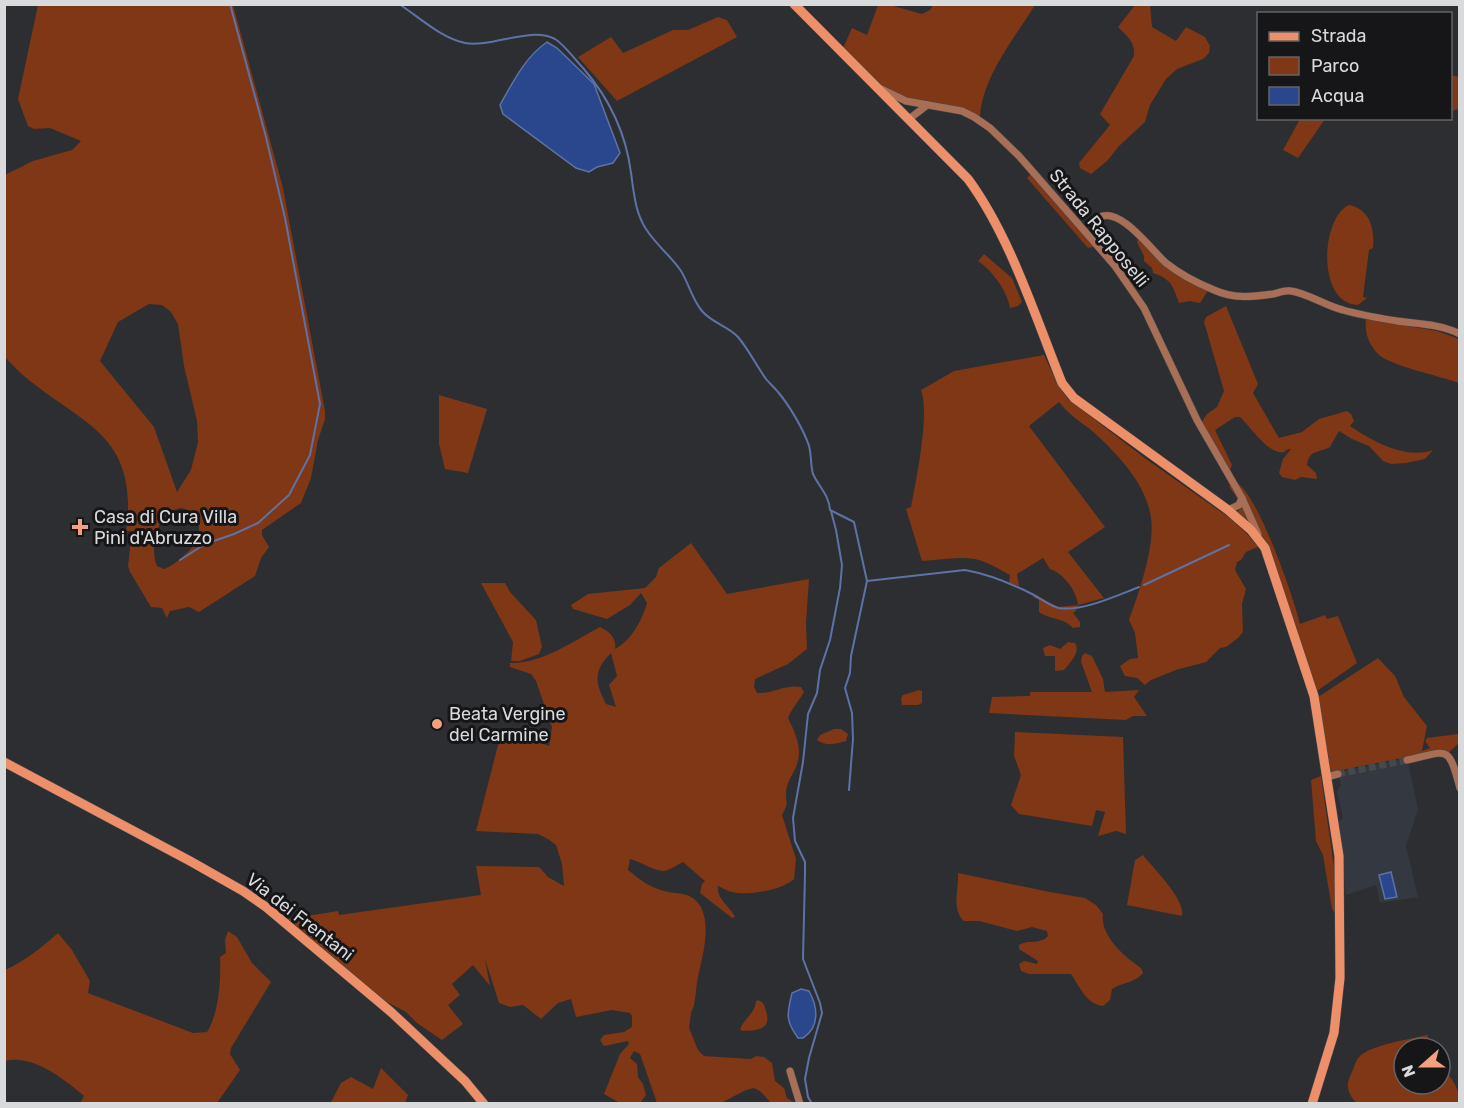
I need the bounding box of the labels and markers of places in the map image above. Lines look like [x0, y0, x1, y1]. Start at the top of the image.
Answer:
place label: Casa di Cura Villa Pini d'Abruzzo [94, 506, 237, 549]
marker: Casa di Cura Villa Pini d'Abruzzo [71, 518, 89, 536]
place label: Beata Vergine del Carmine [449, 703, 566, 746]
marker: Beata Vergine del Carmine [430, 717, 444, 731]

